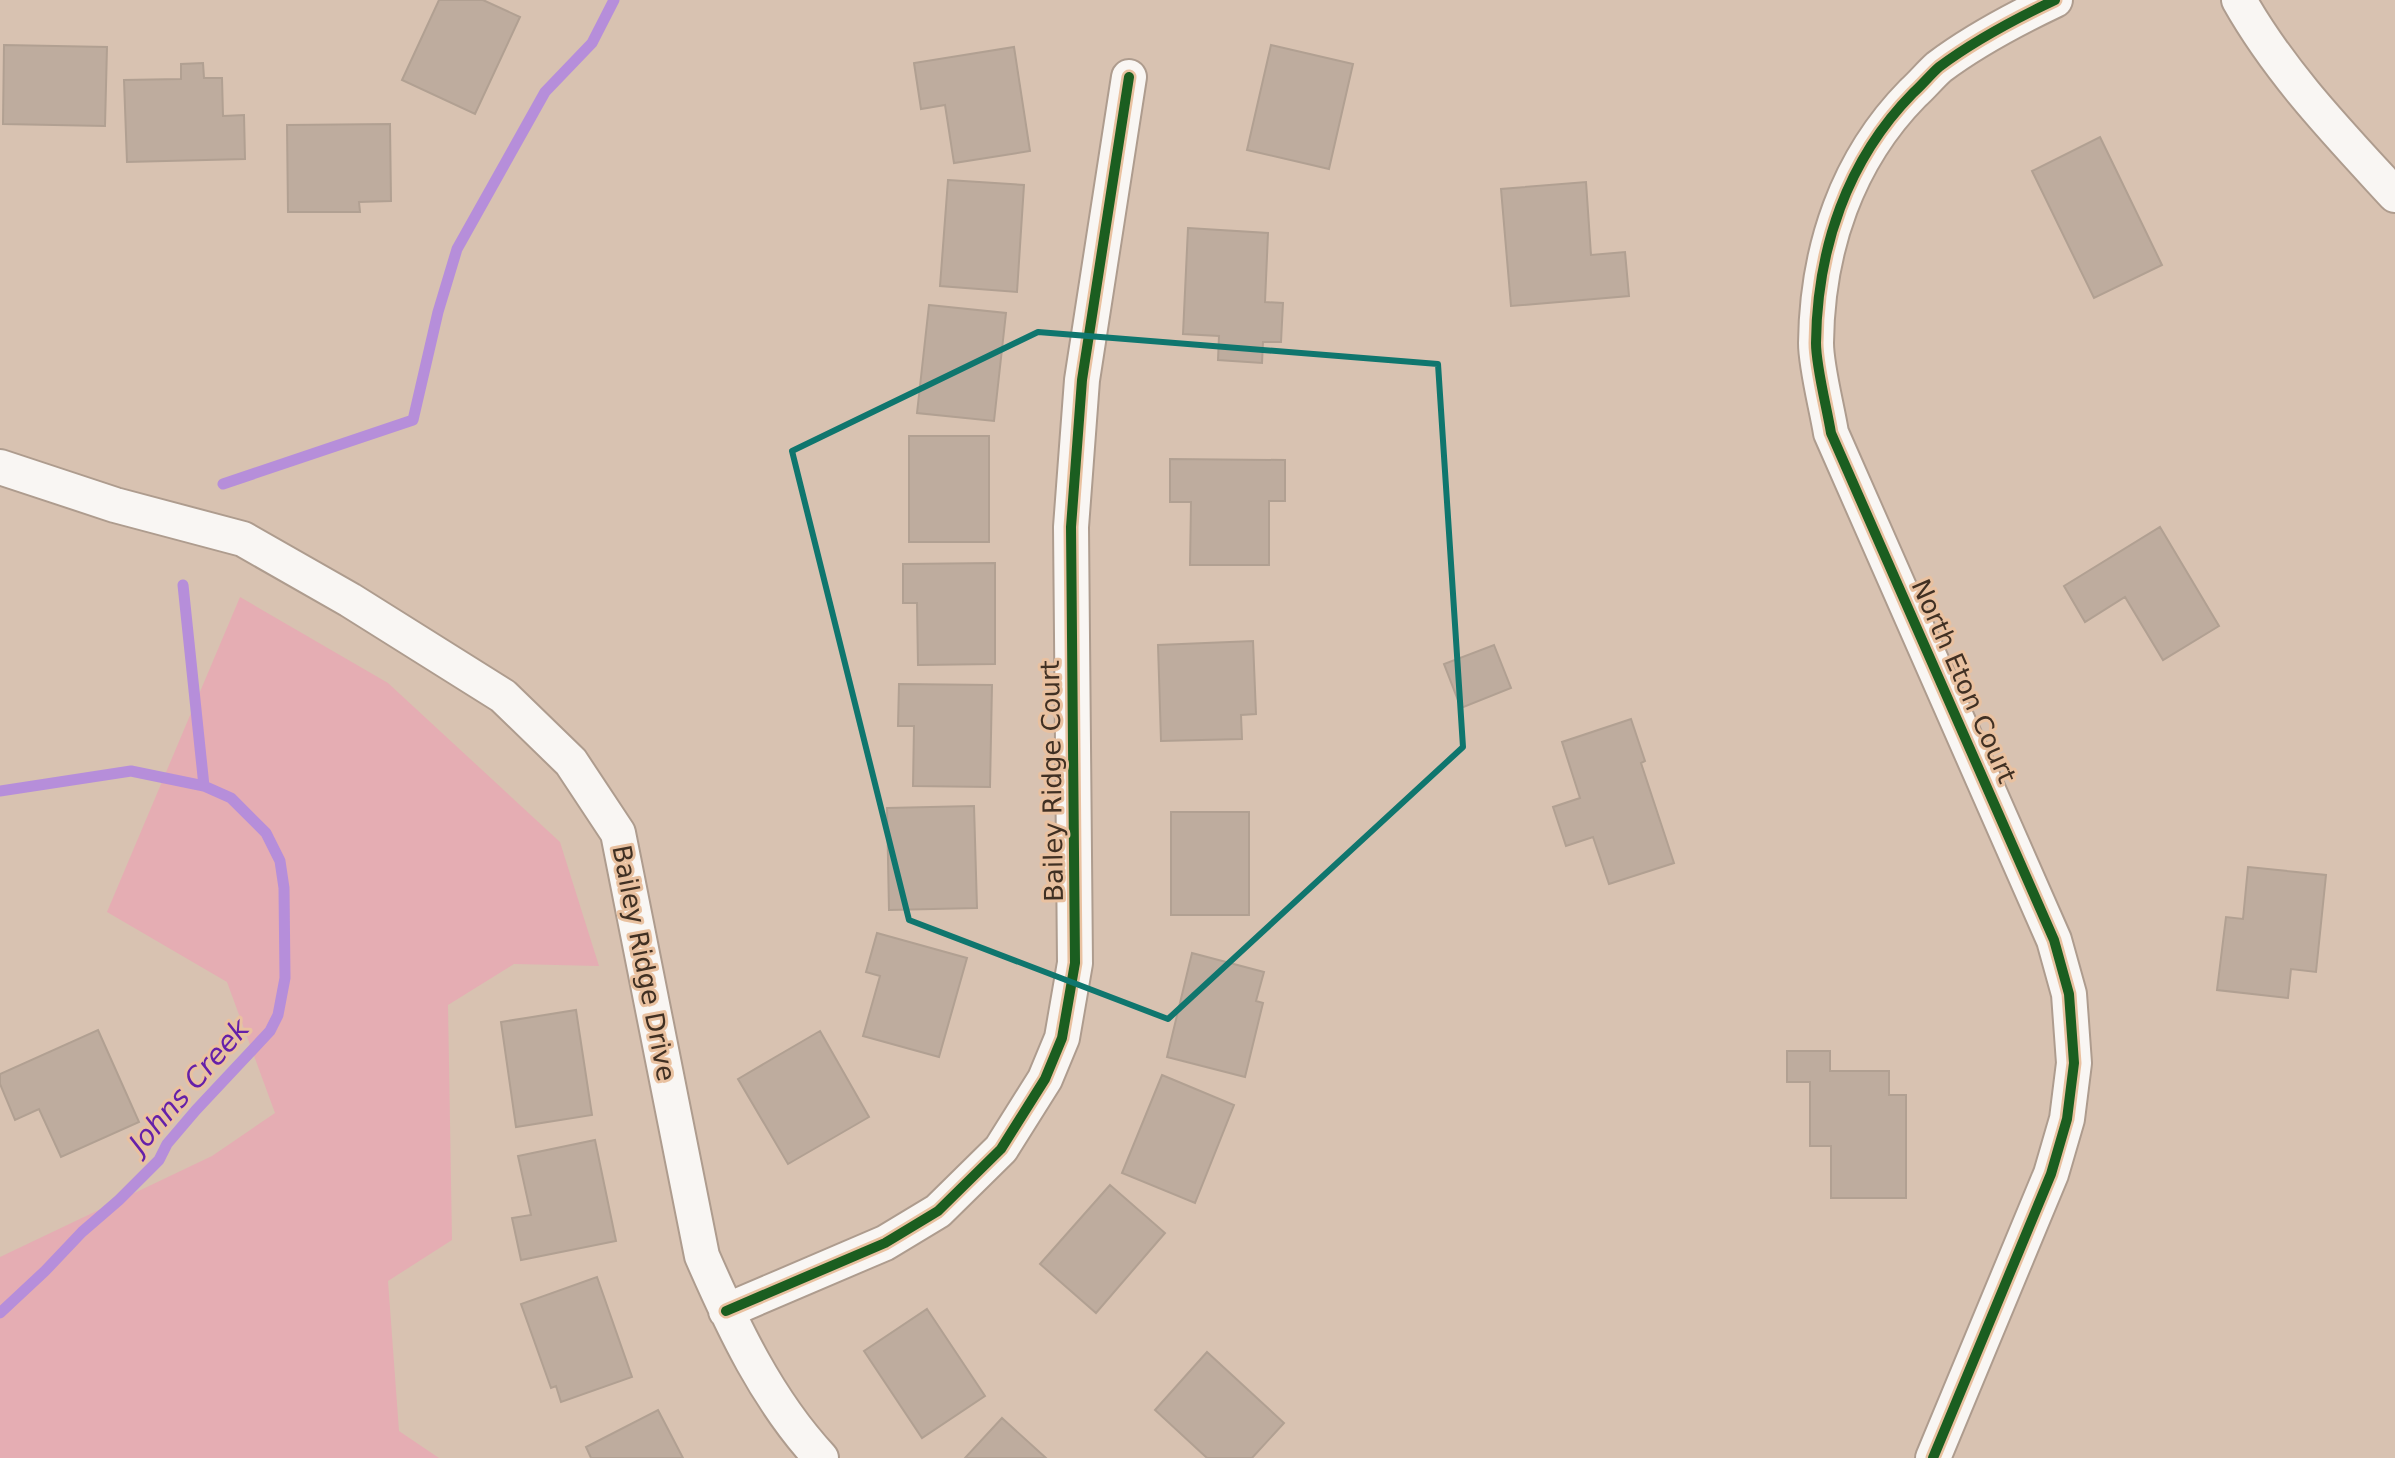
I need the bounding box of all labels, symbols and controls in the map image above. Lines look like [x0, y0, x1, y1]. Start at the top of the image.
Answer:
street label: North Eton Court [1906, 575, 2022, 787]
street label: Bailey Ridge Court [1035, 660, 1069, 902]
street label: Bailey Ridge Drive [606, 842, 682, 1084]
water label: Johns Creek [119, 1011, 257, 1163]

